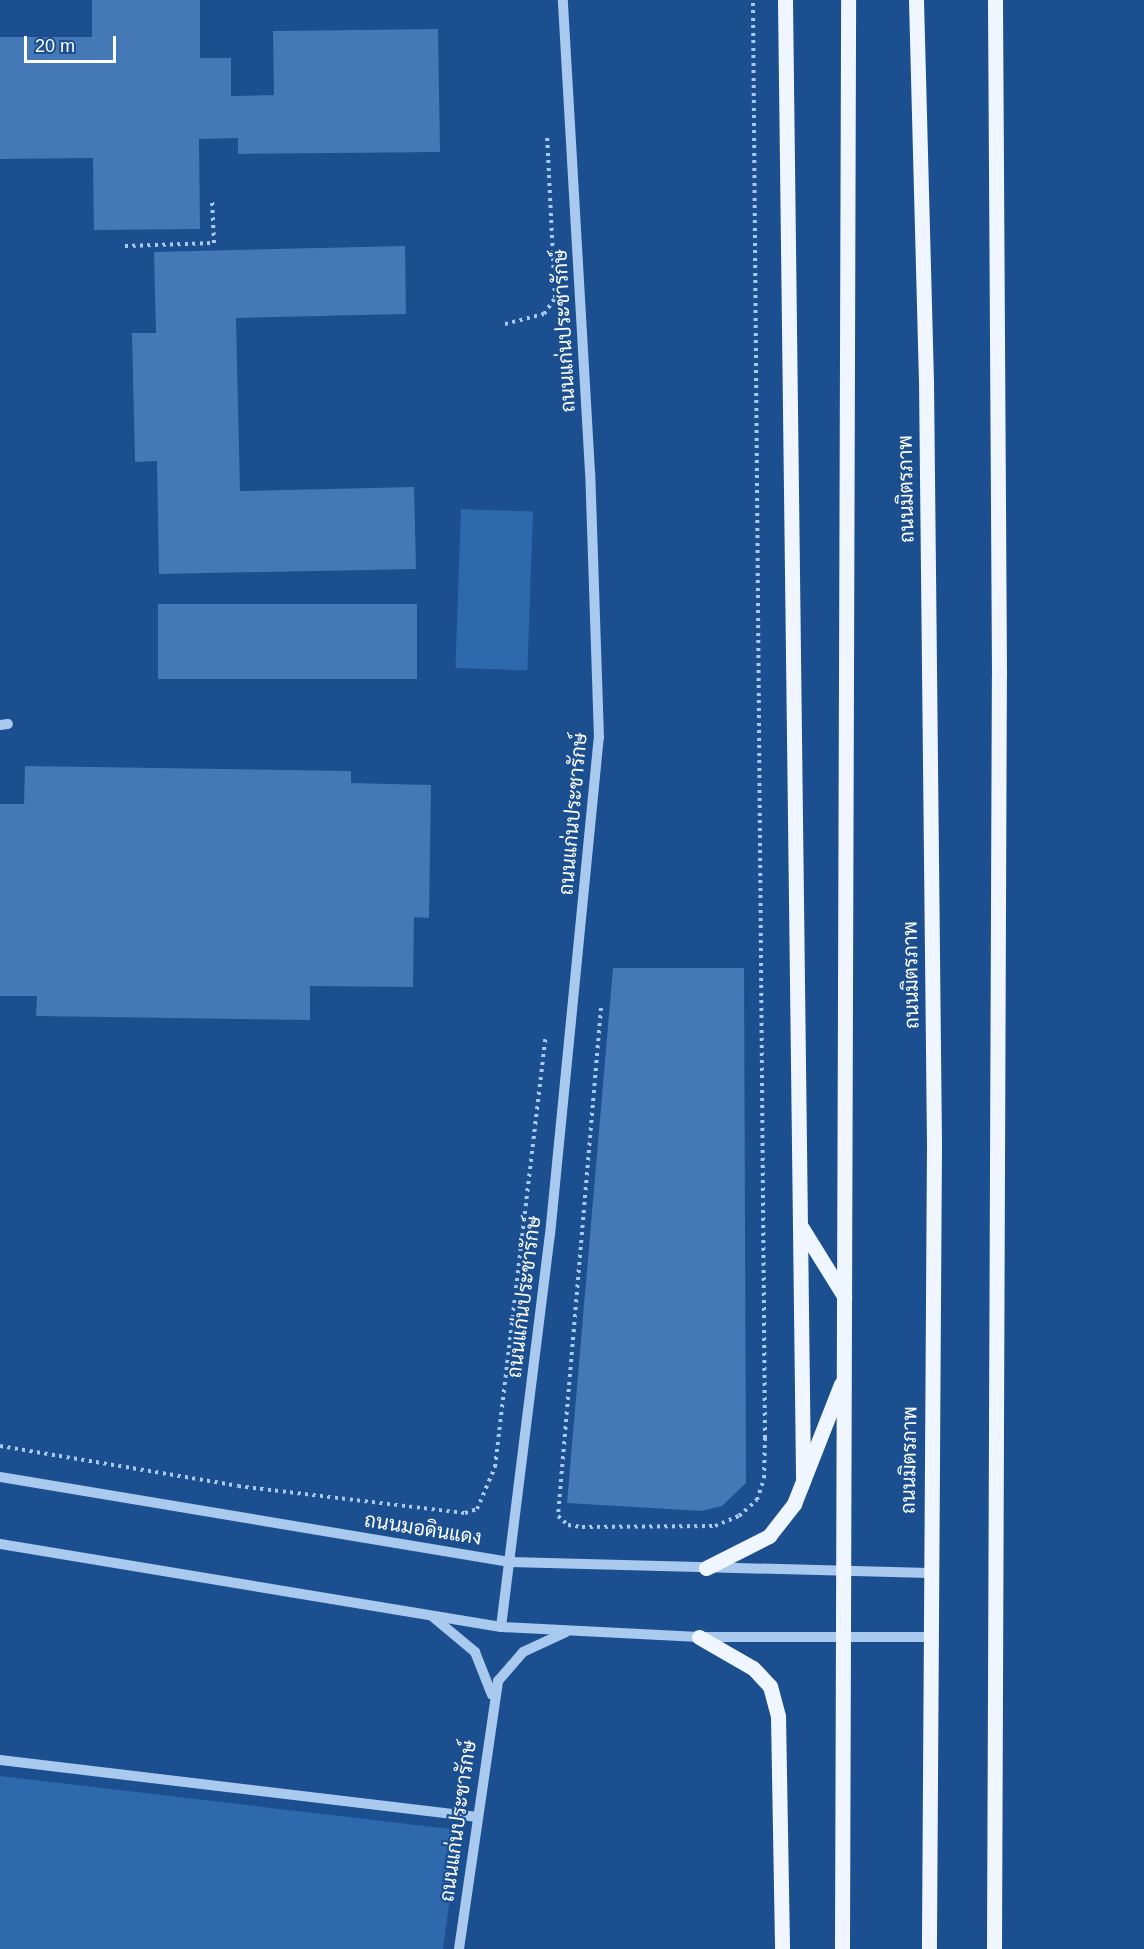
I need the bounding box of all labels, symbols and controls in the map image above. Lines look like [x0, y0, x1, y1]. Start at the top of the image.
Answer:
scale bar [27, 24, 118, 62]
text: 20 m [35, 36, 75, 56]
street label: ถนนแก่นประชารักษ์ [548, 249, 580, 413]
street label: ถนนมิตรภาพ [893, 435, 919, 543]
street label: ถนนแก่นประชารักษ์ [554, 732, 592, 896]
street label: ถนนมิตรภาพ [898, 921, 924, 1029]
street label: ถนนแก่นประชารักษ์ [502, 1215, 546, 1379]
street label: ถนนมิตรภาพ [896, 1406, 922, 1514]
street label: ถนนมอดินแดง [363, 1508, 483, 1550]
street label: ถนนแก่นประชารักษ์ [435, 1739, 481, 1903]

